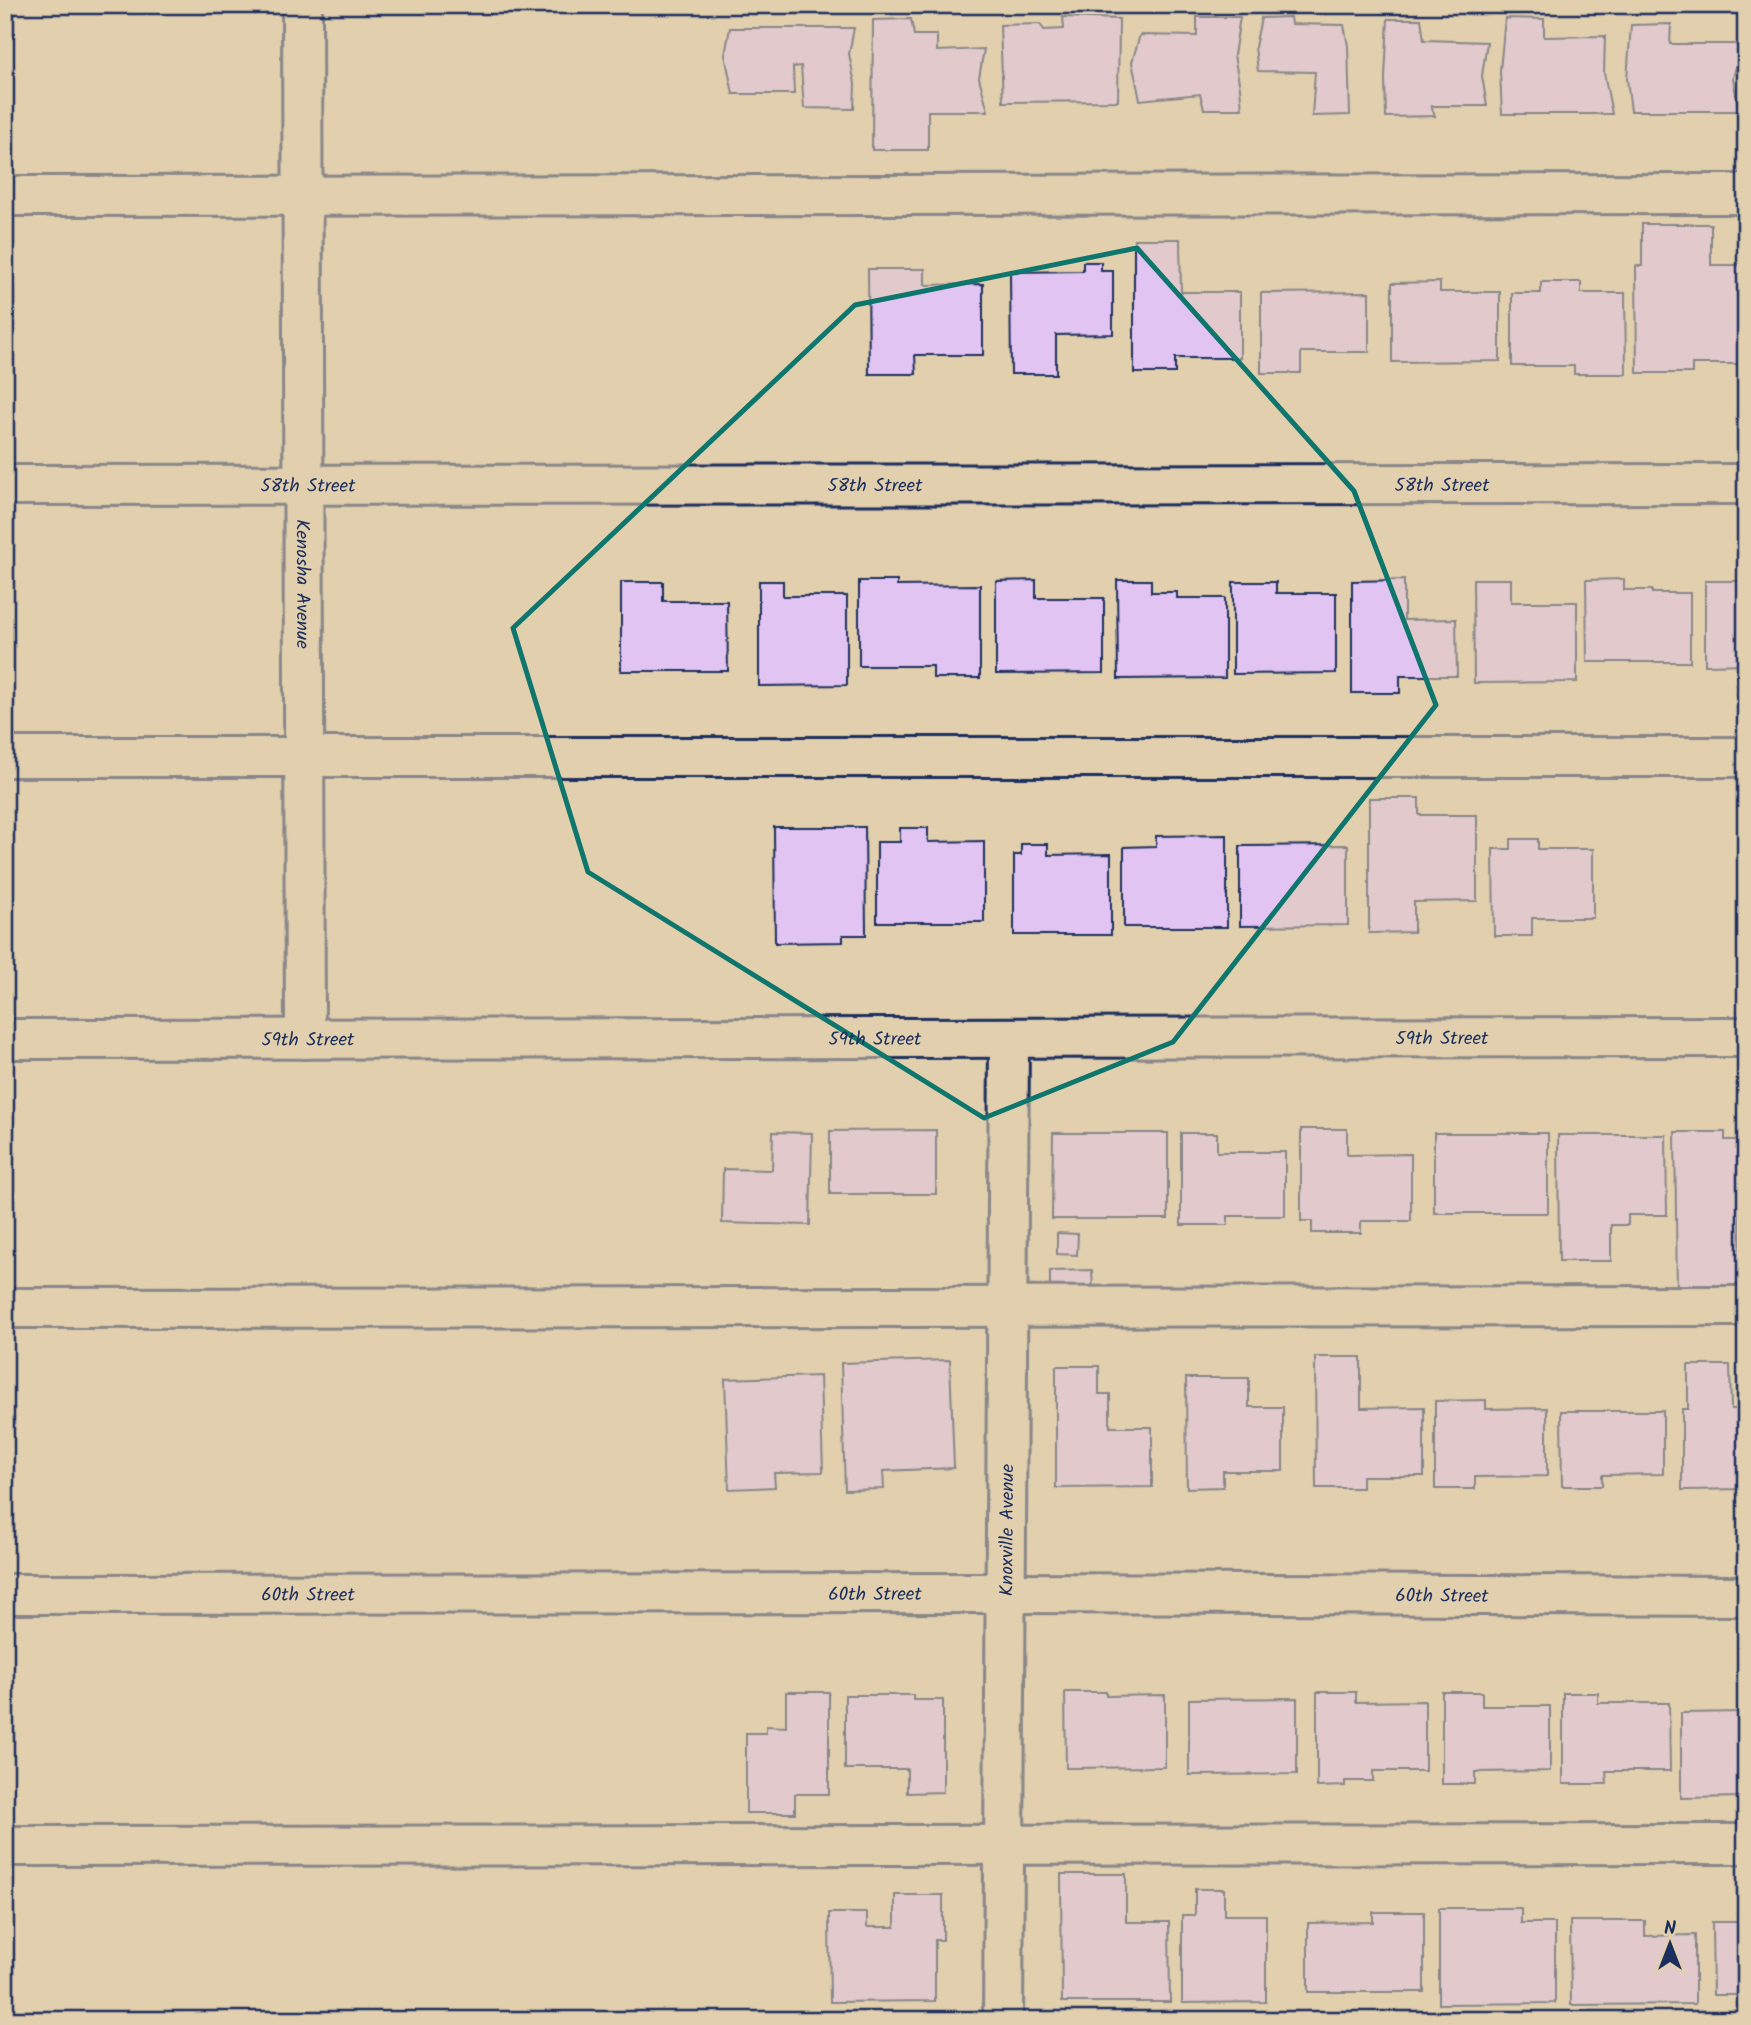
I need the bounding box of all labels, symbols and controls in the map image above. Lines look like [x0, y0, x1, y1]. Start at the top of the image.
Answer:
street label: 58th Street [827, 471, 923, 502]
street label: 58th Street [1394, 471, 1490, 501]
street label: 58th Street [260, 472, 356, 502]
street label: Kenosha Avenue [286, 519, 317, 649]
street label: 59th Street [1396, 1024, 1489, 1054]
street label: 59th Street [829, 1025, 922, 1055]
street label: 59th Street [262, 1026, 355, 1056]
street label: Knoxville Avenue [993, 1463, 1023, 1596]
street label: 60th Street [828, 1580, 922, 1610]
street label: 60th Street [261, 1581, 355, 1611]
street label: 60th Street [1395, 1582, 1489, 1612]
north arrow [1636, 1910, 1706, 1980]
text: N [1664, 1914, 1676, 1944]

